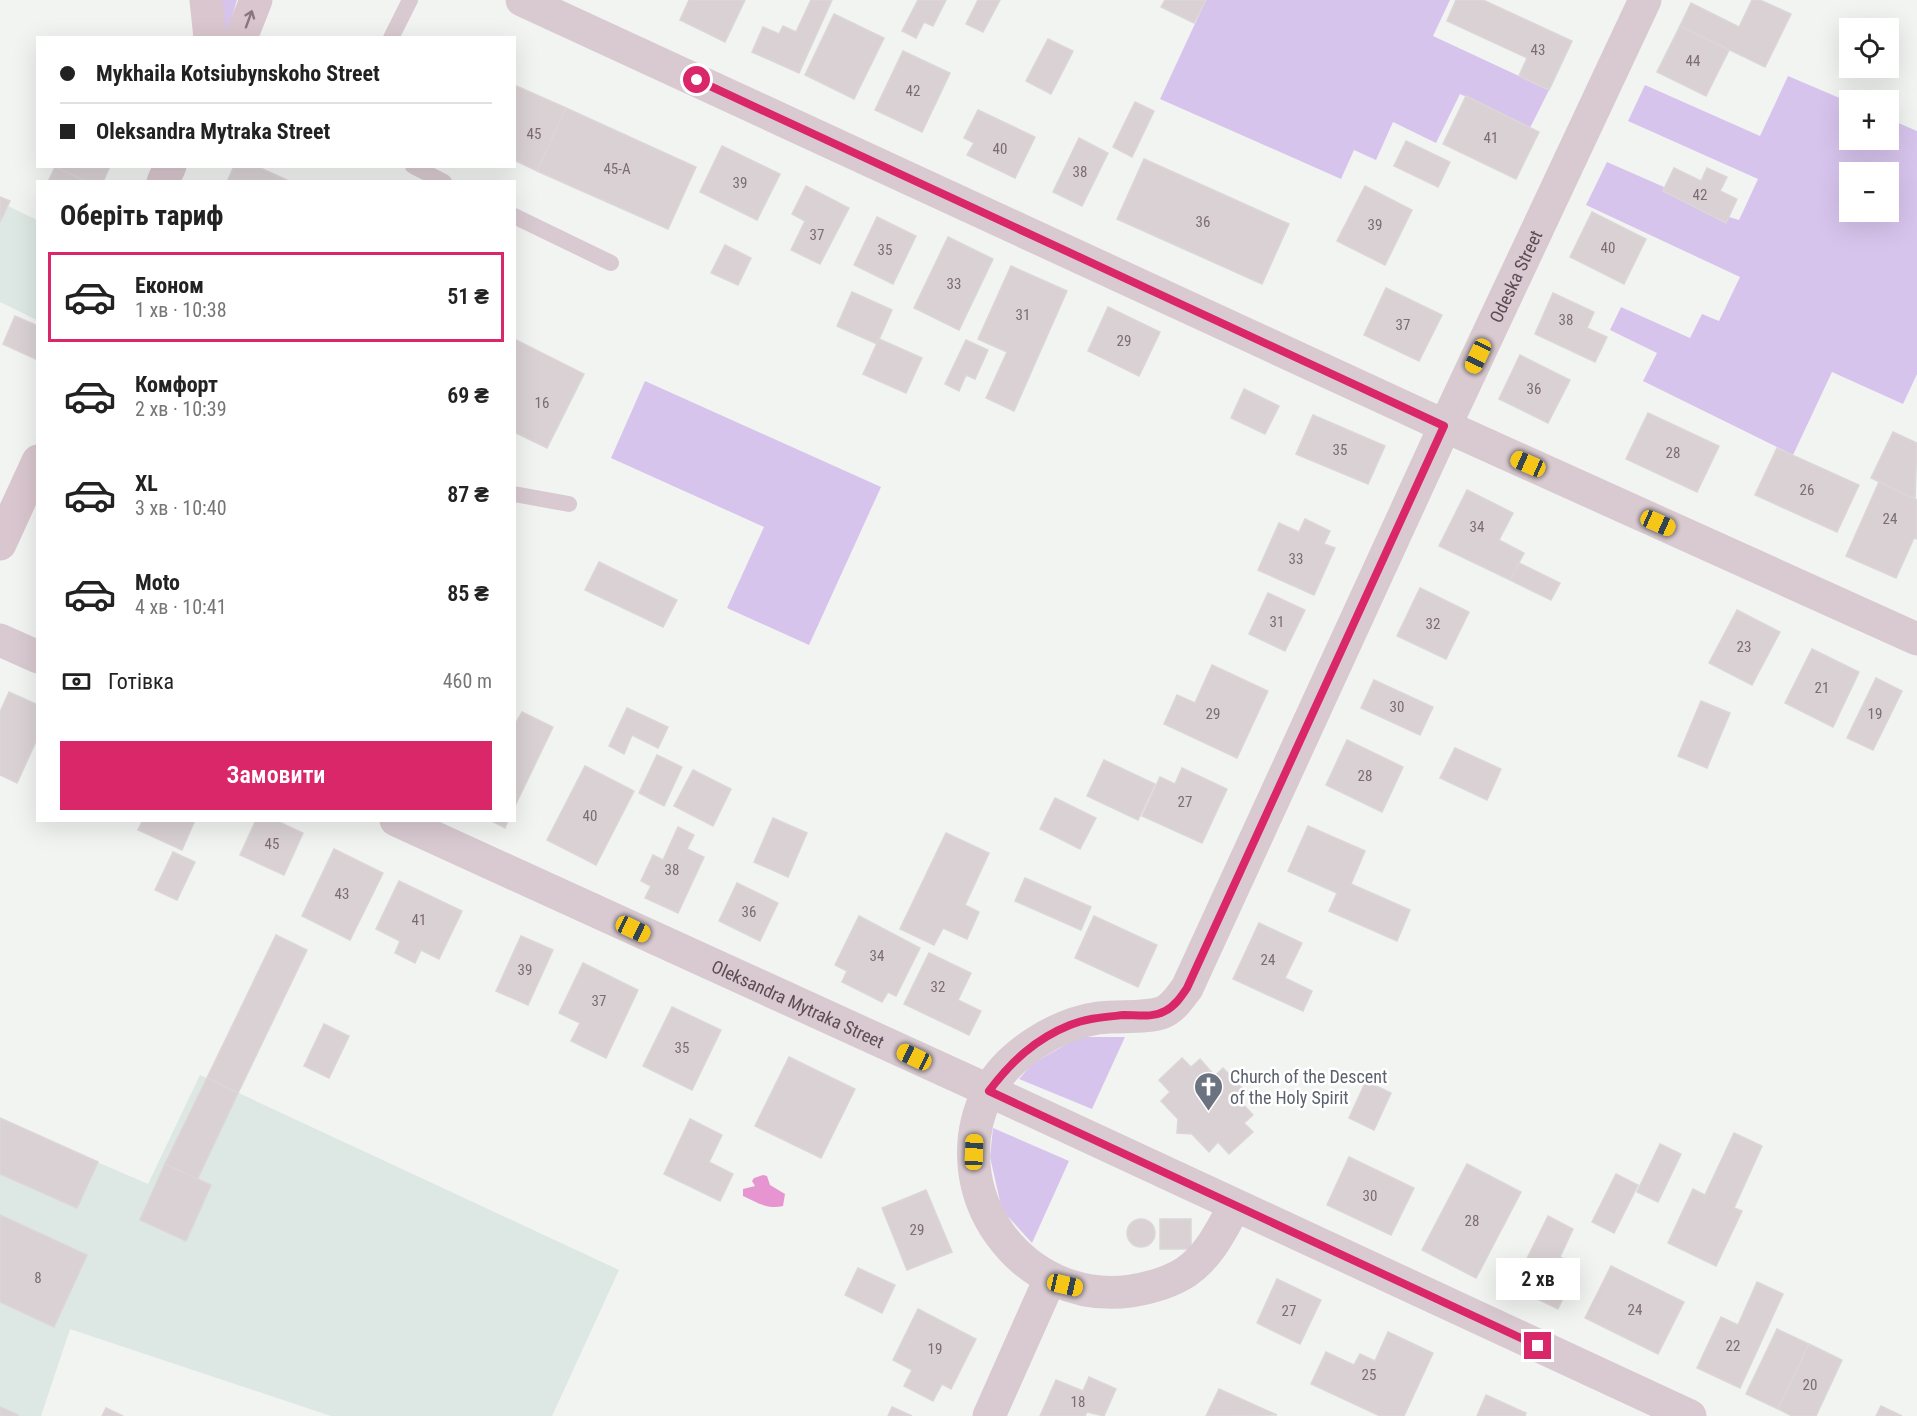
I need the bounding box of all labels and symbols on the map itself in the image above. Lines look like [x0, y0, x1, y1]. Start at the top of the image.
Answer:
one-way arrow [244, 10, 255, 29]
house number: 43 [1531, 41, 1545, 59]
house number: 44 [1686, 52, 1700, 70]
route start [683, 66, 710, 93]
house number: 42 [906, 82, 920, 100]
house number: 45 [527, 125, 541, 143]
house number: 41 [1484, 129, 1498, 147]
house number: 40 [993, 140, 1007, 158]
house number: 45-А [603, 160, 631, 178]
house number: 38 [1073, 163, 1087, 181]
house number: 39 [733, 174, 747, 192]
house number: 42 [1693, 186, 1707, 204]
house number: 36 [1196, 213, 1210, 231]
house number: 39 [1368, 216, 1382, 234]
house number: 37 [810, 226, 824, 244]
street label: Odeska Street [1485, 227, 1546, 326]
house number: 40 [1601, 239, 1615, 257]
house number: 35 [878, 241, 892, 259]
house number: 33 [947, 275, 961, 293]
house number: 31 [1016, 306, 1030, 324]
house number: 38 [1559, 311, 1573, 329]
house number: 37 [1396, 316, 1410, 334]
house number: 29 [1117, 332, 1131, 350]
car [1462, 336, 1494, 376]
house number: 36 [1527, 380, 1541, 398]
house number: 16 [535, 394, 549, 412]
house number: 35 [1333, 441, 1347, 459]
house number: 28 [1666, 444, 1680, 462]
car [1508, 448, 1548, 480]
house number: 26 [1800, 481, 1814, 499]
car [1638, 507, 1678, 539]
house number: 24 [1883, 510, 1897, 528]
house number: 34 [1470, 518, 1484, 536]
house number: 33 [1289, 550, 1303, 568]
house number: 31 [1270, 613, 1284, 631]
house number: 32 [1426, 615, 1440, 633]
house number: 23 [1737, 638, 1751, 656]
house number: 21 [1815, 679, 1829, 697]
house number: 30 [1390, 698, 1404, 716]
house number: 29 [1206, 705, 1220, 723]
house number: 19 [1868, 705, 1882, 723]
house number: 28 [1358, 767, 1372, 785]
house number: 27 [1178, 793, 1192, 811]
house number: 40 [583, 807, 597, 825]
house number: 45 [265, 835, 279, 853]
house number: 38 [665, 861, 679, 879]
house number: 43 [335, 885, 349, 903]
house number: 36 [742, 903, 756, 921]
house number: 41 [412, 911, 426, 929]
car [613, 913, 653, 945]
house number: 34 [870, 947, 884, 965]
house number: 24 [1261, 951, 1275, 969]
street label: Oleksandra Mytraka Street [709, 955, 888, 1052]
house number: 39 [518, 961, 532, 979]
house number: 32 [931, 978, 945, 996]
house number: 37 [592, 992, 606, 1010]
house number: 35 [675, 1039, 689, 1057]
car [894, 1041, 934, 1073]
place label: Church of the Descent of the Holy Spirit [1230, 1066, 1387, 1108]
church icon: Church of the Descent of the Holy Spirit [1193, 1070, 1225, 1112]
car [964, 1134, 984, 1170]
house number: 30 [1363, 1187, 1377, 1205]
house number: 28 [1465, 1212, 1479, 1230]
house number: 29 [910, 1221, 924, 1239]
callout: 2 хв [1496, 1259, 1580, 1301]
house number: 8 [34, 1269, 42, 1287]
car [1045, 1272, 1085, 1298]
house number: 24 [1628, 1301, 1642, 1319]
house number: 27 [1282, 1302, 1296, 1320]
route end [1524, 1332, 1551, 1359]
house number: 22 [1726, 1337, 1740, 1355]
house number: 19 [928, 1340, 942, 1358]
house number: 25 [1362, 1366, 1376, 1384]
house number: 20 [1803, 1376, 1817, 1394]
house number: 18 [1071, 1393, 1085, 1411]

